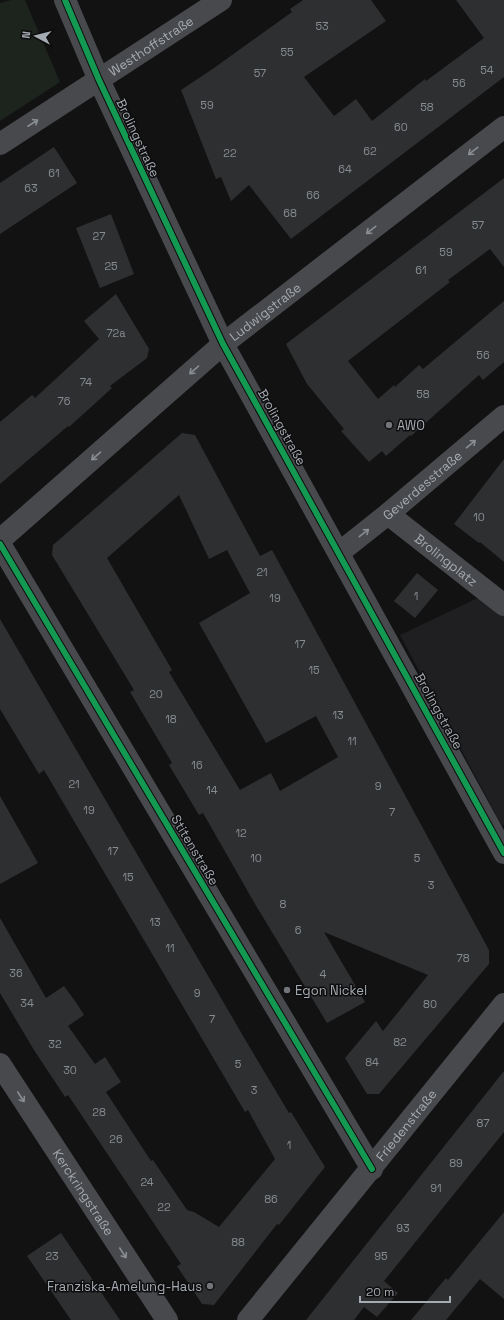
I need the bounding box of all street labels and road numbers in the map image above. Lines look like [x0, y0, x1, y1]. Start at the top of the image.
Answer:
street label: Westhoffstraße [105, 12, 196, 80]
street label: Brolingstraße [112, 96, 164, 180]
street label: Ludwigstraße [226, 279, 304, 345]
street label: Brolingstraße [254, 386, 310, 468]
street label: Geverdesstraße [379, 447, 465, 524]
street label: Brolingplatz [411, 530, 481, 590]
street label: Brolingstraße [411, 670, 467, 752]
street label: Stitenstraße [167, 812, 223, 888]
street label: Friedenstraße [372, 1086, 440, 1164]
street label: Kerckringstraße [49, 1146, 118, 1239]

